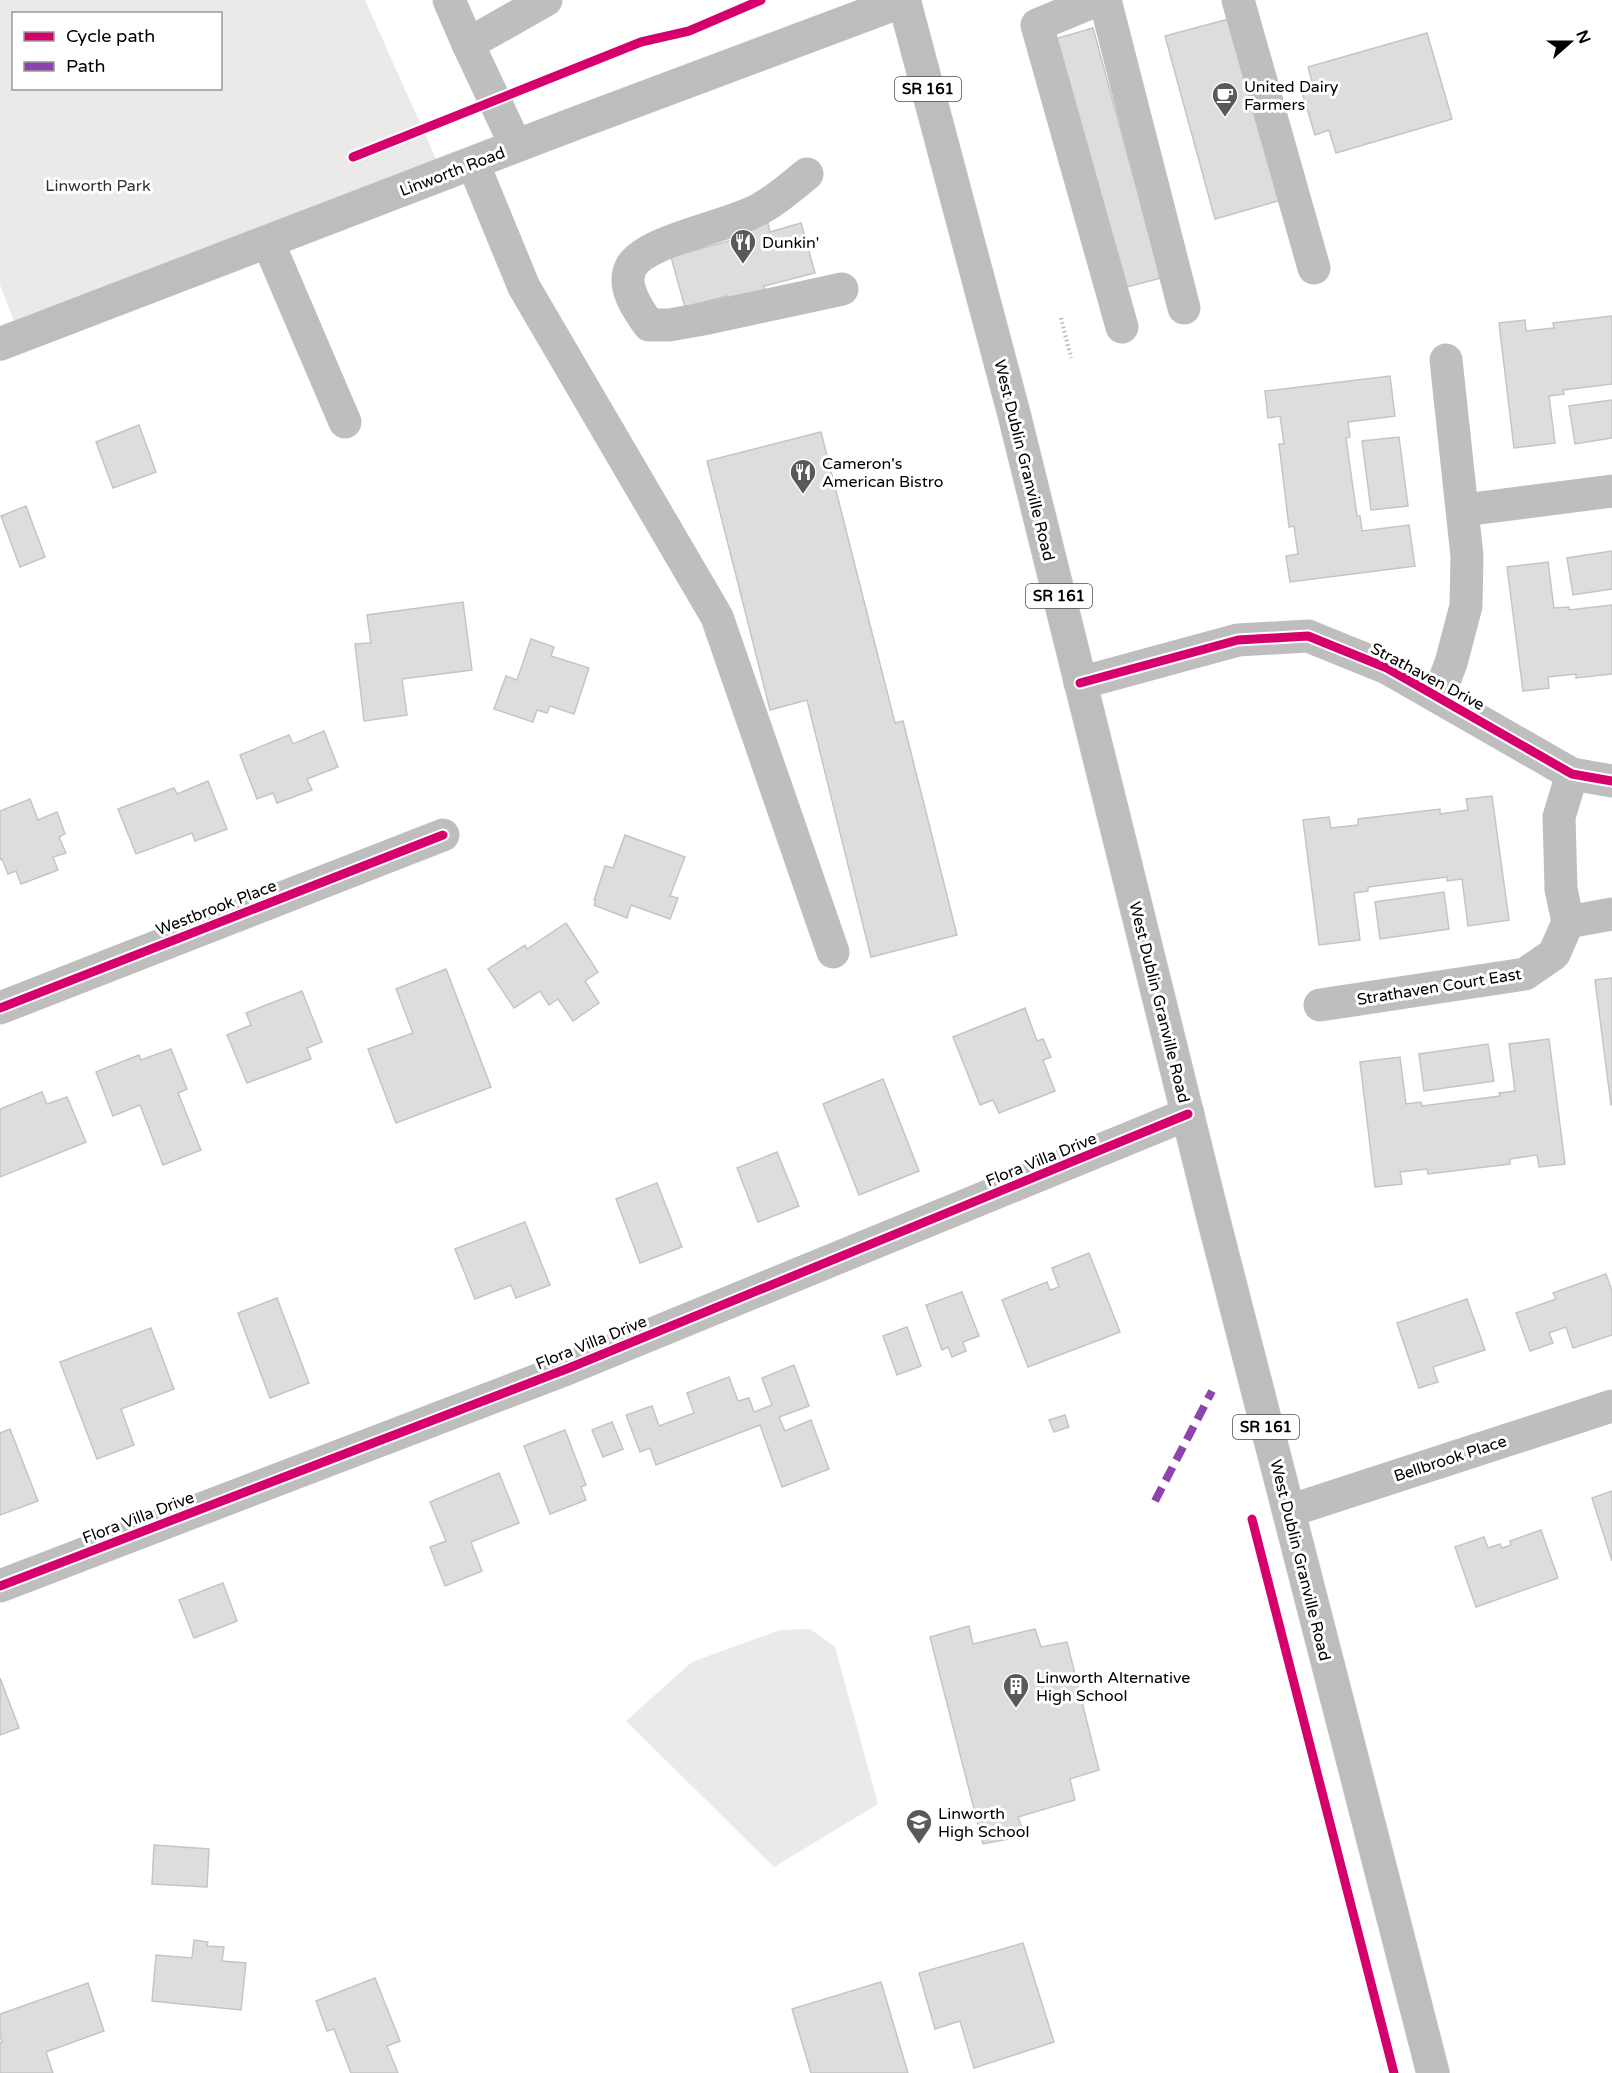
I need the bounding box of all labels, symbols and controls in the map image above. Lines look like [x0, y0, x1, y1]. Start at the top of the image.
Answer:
legend [12, 12, 222, 90]
north arrow [1540, 12, 1600, 72]
text: Cycle path [66, 25, 155, 47]
text: N [1571, 27, 1595, 47]
text: Path [66, 55, 105, 77]
road number: SR 161 [895, 77, 961, 101]
place label: United Dairy Farmers [1244, 77, 1339, 115]
cafe icon: United Dairy Farmers [1210, 80, 1240, 118]
street label: Linworth Road [397, 143, 508, 201]
park label: Linworth Park [45, 176, 151, 196]
restaurant icon: Dunkin' [728, 227, 758, 265]
place label: Dunkin' [762, 233, 819, 253]
street label: West Dublin Granville Road [989, 358, 1059, 563]
place label: Cameron's American Bistro [822, 454, 943, 492]
restaurant icon: Cameron's American Bistro [788, 457, 818, 495]
road number: SR 161 [1026, 584, 1092, 608]
street label: Strathaven Drive [1367, 638, 1488, 715]
street label: Westbrook Place [153, 876, 280, 940]
street label: West Dublin Granville Road [1124, 900, 1194, 1105]
street label: Strathaven Court East [1356, 964, 1523, 1010]
street label: Flora Villa Drive [983, 1129, 1100, 1191]
street label: Flora Villa Drive [533, 1312, 650, 1374]
road number: SR 161 [1233, 1415, 1299, 1439]
street label: Bellbrook Place [1391, 1431, 1509, 1487]
street label: West Dublin Granville Road [1265, 1458, 1335, 1663]
street label: Flora Villa Drive [80, 1487, 197, 1548]
place label: Linworth Alternative High School [1036, 1668, 1190, 1706]
building icon: Linworth Alternative High School [1001, 1671, 1031, 1709]
place label: Linworth High School [938, 1804, 1029, 1842]
school or university icon: Linworth High School [904, 1807, 934, 1845]

